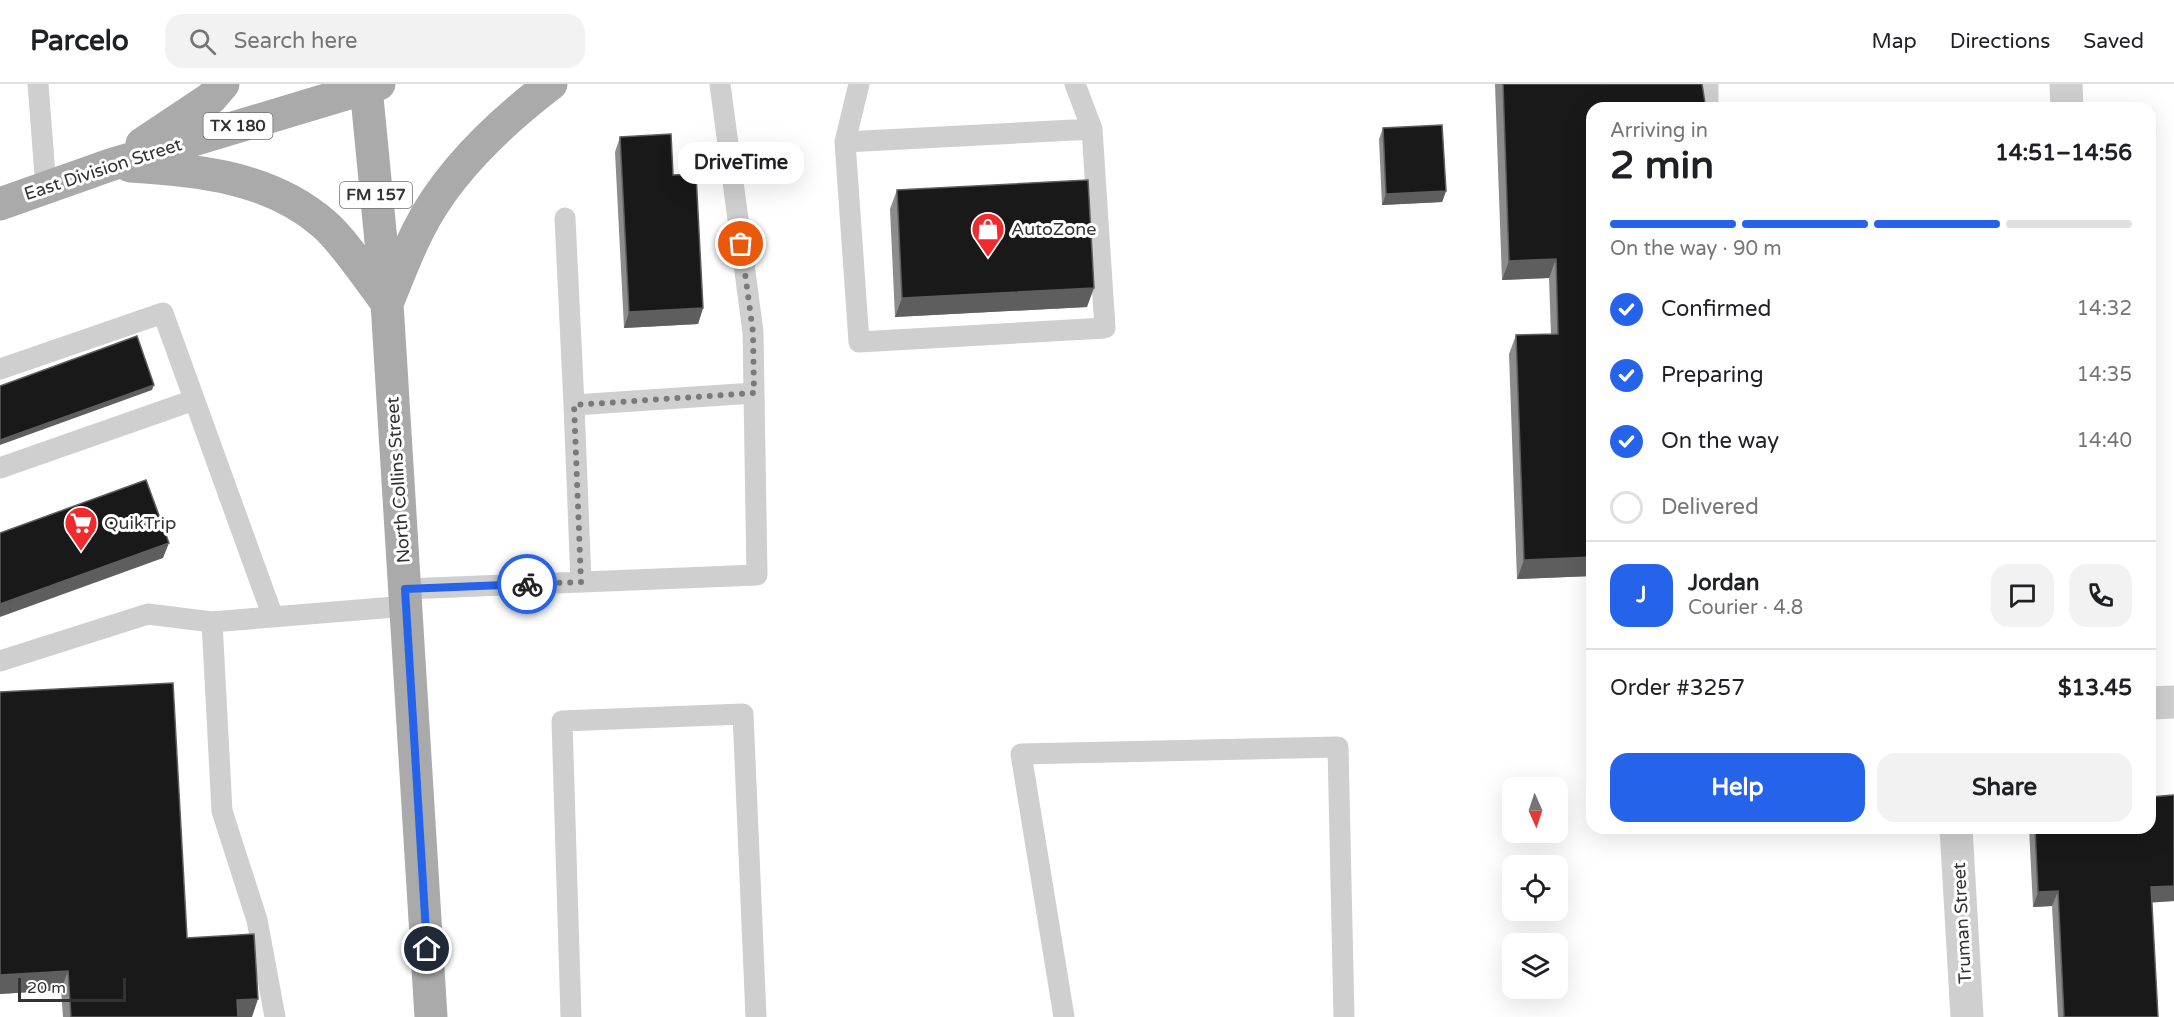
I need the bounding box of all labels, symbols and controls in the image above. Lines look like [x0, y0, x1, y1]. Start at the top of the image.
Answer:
search box [165, 14, 585, 68]
text: Parcelo [30, 24, 129, 58]
icon: search [186, 25, 219, 58]
text: Search here [234, 28, 358, 54]
text: Map [1871, 29, 1917, 54]
text: Directions [1950, 29, 2050, 54]
text: Saved [2083, 29, 2144, 54]
road number: TX 180 [204, 113, 272, 139]
text: Arriving in [1610, 119, 1708, 143]
street label: East Division Street [21, 133, 185, 205]
text: 14:51–14:56 [1995, 140, 2132, 166]
callout: DriveTime [678, 142, 804, 184]
text: 2 min [1610, 142, 1714, 189]
text: DriveTime [694, 151, 788, 175]
road number: FM 157 [340, 182, 412, 208]
shop icon: AutoZone [970, 211, 1006, 258]
pin [715, 218, 766, 269]
place label: AutoZone [1011, 218, 1096, 240]
icon: bag [724, 227, 757, 260]
text: On the way · 90 m [1610, 237, 1782, 261]
icon: check [1610, 293, 1643, 326]
text: Confirmed [1661, 296, 1771, 322]
text: 14:32 [2077, 297, 2132, 321]
icon: check [1610, 359, 1643, 392]
text: Preparing [1661, 362, 1764, 388]
text: 14:35 [2077, 363, 2132, 387]
street label: North Collins Street [381, 396, 415, 564]
icon: check [1610, 425, 1643, 458]
text: On the way [1661, 428, 1779, 454]
text: 14:40 [2077, 429, 2132, 453]
text: Delivered [1661, 494, 1759, 520]
supermarket icon: QuikTrip [63, 505, 99, 552]
place label: QuikTrip [104, 512, 176, 534]
courier [497, 554, 557, 614]
button: chat [1991, 564, 2054, 627]
button: phone [2069, 564, 2132, 627]
icon: bike [511, 568, 544, 601]
text: Jordan [1688, 570, 1759, 596]
text: J [1636, 582, 1647, 608]
text: Courier · 4.8 [1688, 596, 1803, 620]
text: Order #3257 [1610, 675, 1745, 701]
text: $13.45 [2058, 675, 2132, 701]
button: Help [1610, 753, 1865, 822]
button: Share [1877, 753, 2132, 822]
north arrow [1502, 777, 1568, 843]
map controls [1502, 777, 1568, 999]
button: locate [1502, 855, 1568, 921]
street label: Truman Street [1948, 862, 1976, 984]
pin [401, 923, 452, 974]
icon: home [410, 932, 443, 965]
button: layers [1502, 933, 1568, 999]
scale bar [18, 975, 126, 1002]
text: 20 m [27, 978, 66, 998]

